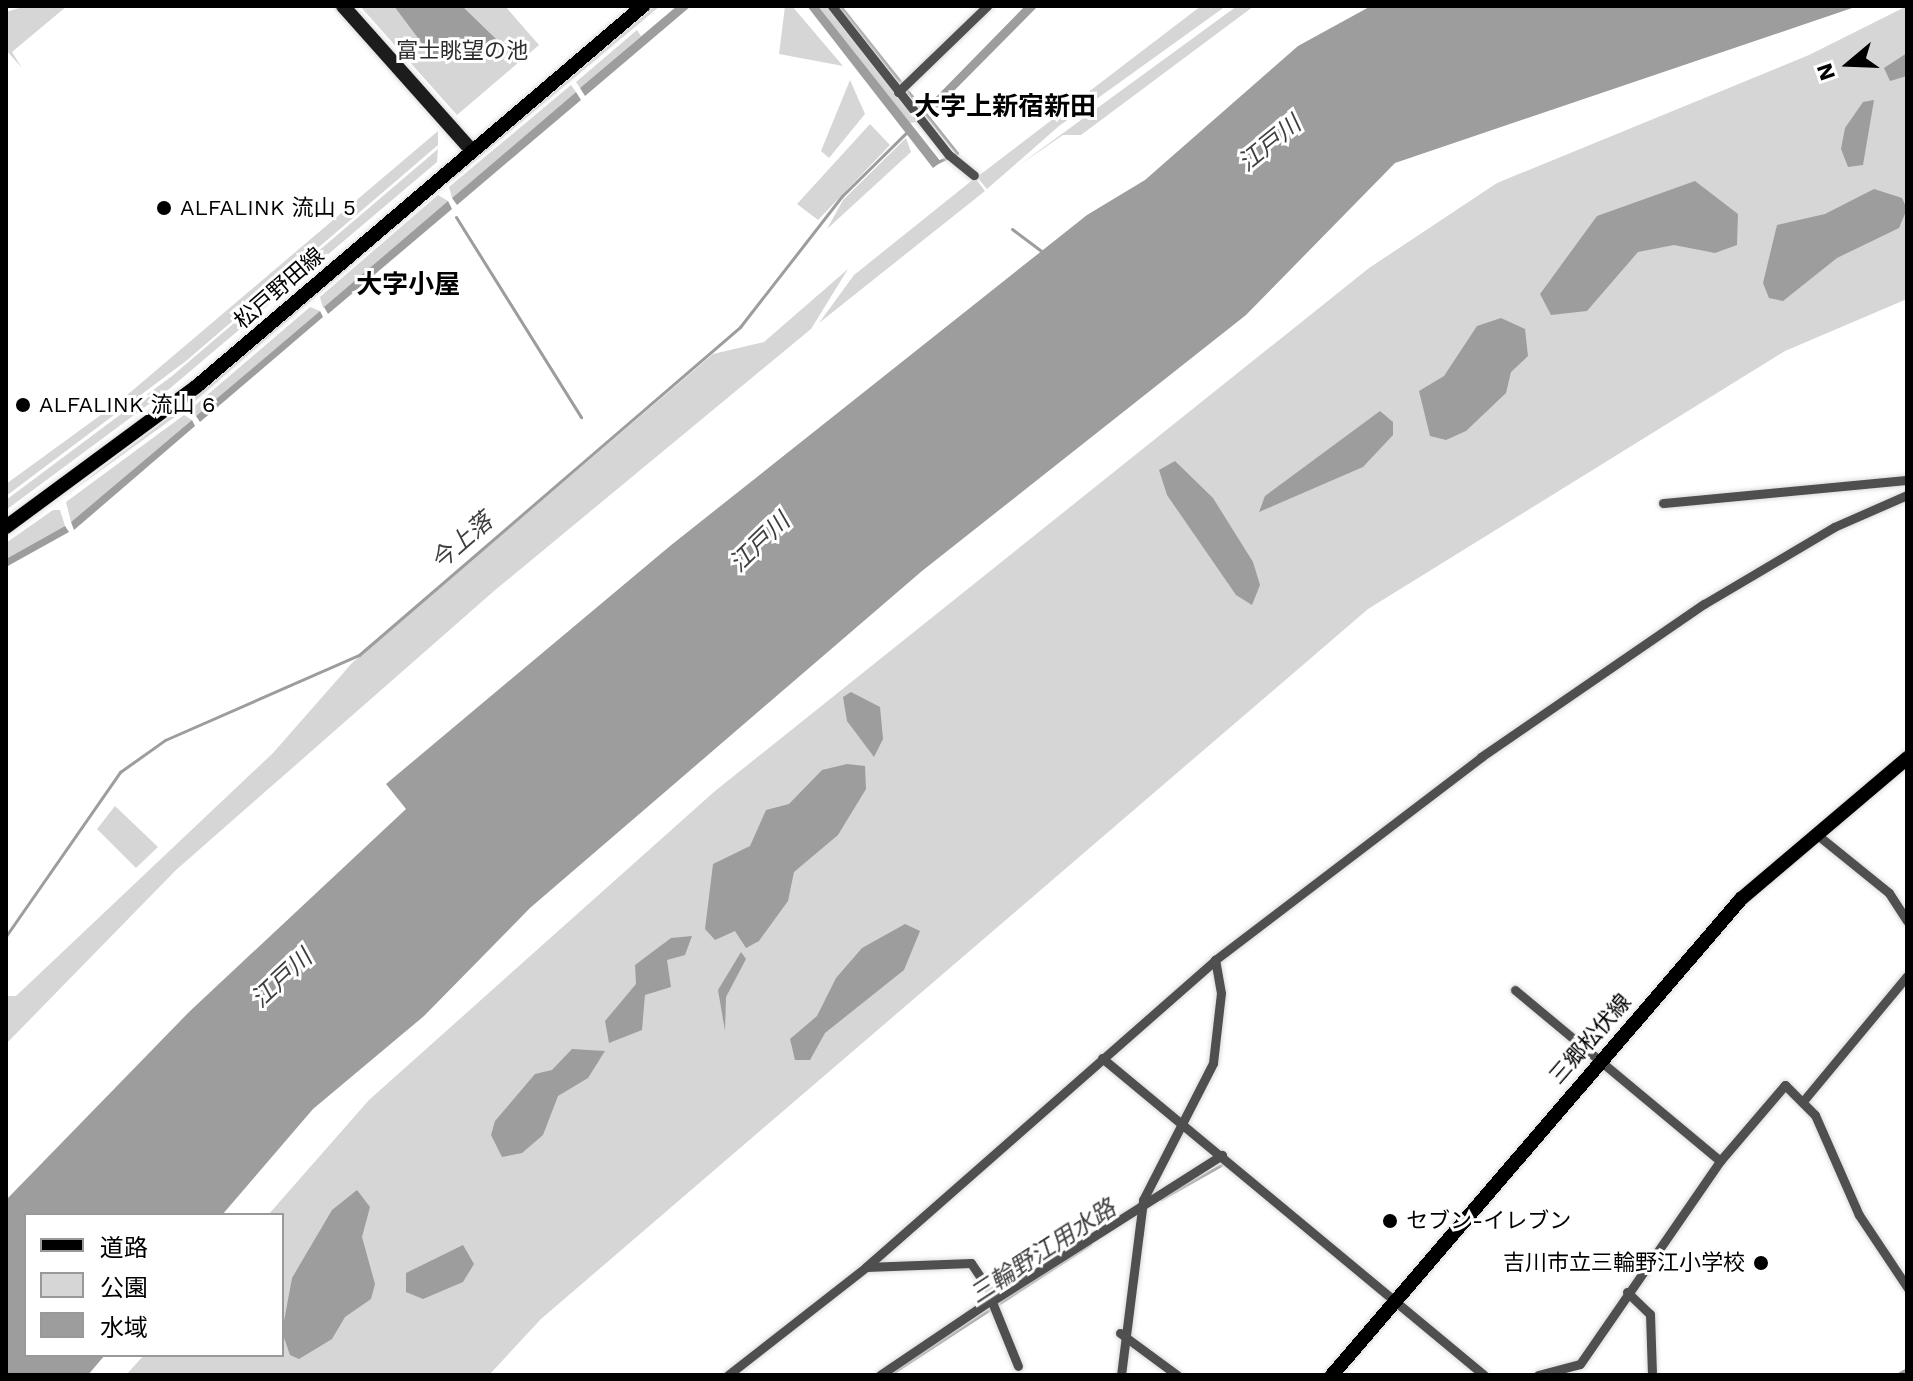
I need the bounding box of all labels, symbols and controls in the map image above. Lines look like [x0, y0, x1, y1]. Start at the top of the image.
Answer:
north arrow [1809, 24, 1889, 104]
park label: 富士眺望の池 [396, 38, 528, 64]
text: N [1811, 60, 1840, 84]
district label: 大字上新宿新田 [914, 91, 1096, 123]
water label: 江戸川 [1233, 110, 1307, 178]
place label: ALFALINK 流山 5 [180, 195, 356, 221]
marker: ALFALINK 流山 5 [155, 199, 173, 217]
street label: 松戸野田線 [229, 242, 329, 334]
district label: 大字小屋 [356, 269, 460, 301]
place label: ALFALINK 流山 6 [39, 392, 216, 418]
marker: ALFALINK 流山 6 [14, 396, 32, 414]
water label: 今上落 [425, 508, 499, 576]
water label: 江戸川 [724, 508, 796, 578]
water label: 江戸川 [246, 944, 318, 1014]
street label: 三郷松伏線 [1544, 989, 1636, 1089]
water label: 三輪野江用水路 [965, 1194, 1121, 1310]
place label: セブン-イレブン [1406, 1208, 1571, 1234]
marker: セブン-イレブン [1381, 1212, 1399, 1230]
legend [24, 1213, 284, 1357]
text: 道路 [100, 1234, 148, 1262]
place label: 吉川市立三輪野江小学校 [1503, 1250, 1745, 1276]
marker: 吉川市立三輪野江小学校 [1752, 1254, 1770, 1272]
text: 公園 [100, 1274, 148, 1302]
text: 水域 [100, 1314, 148, 1342]

